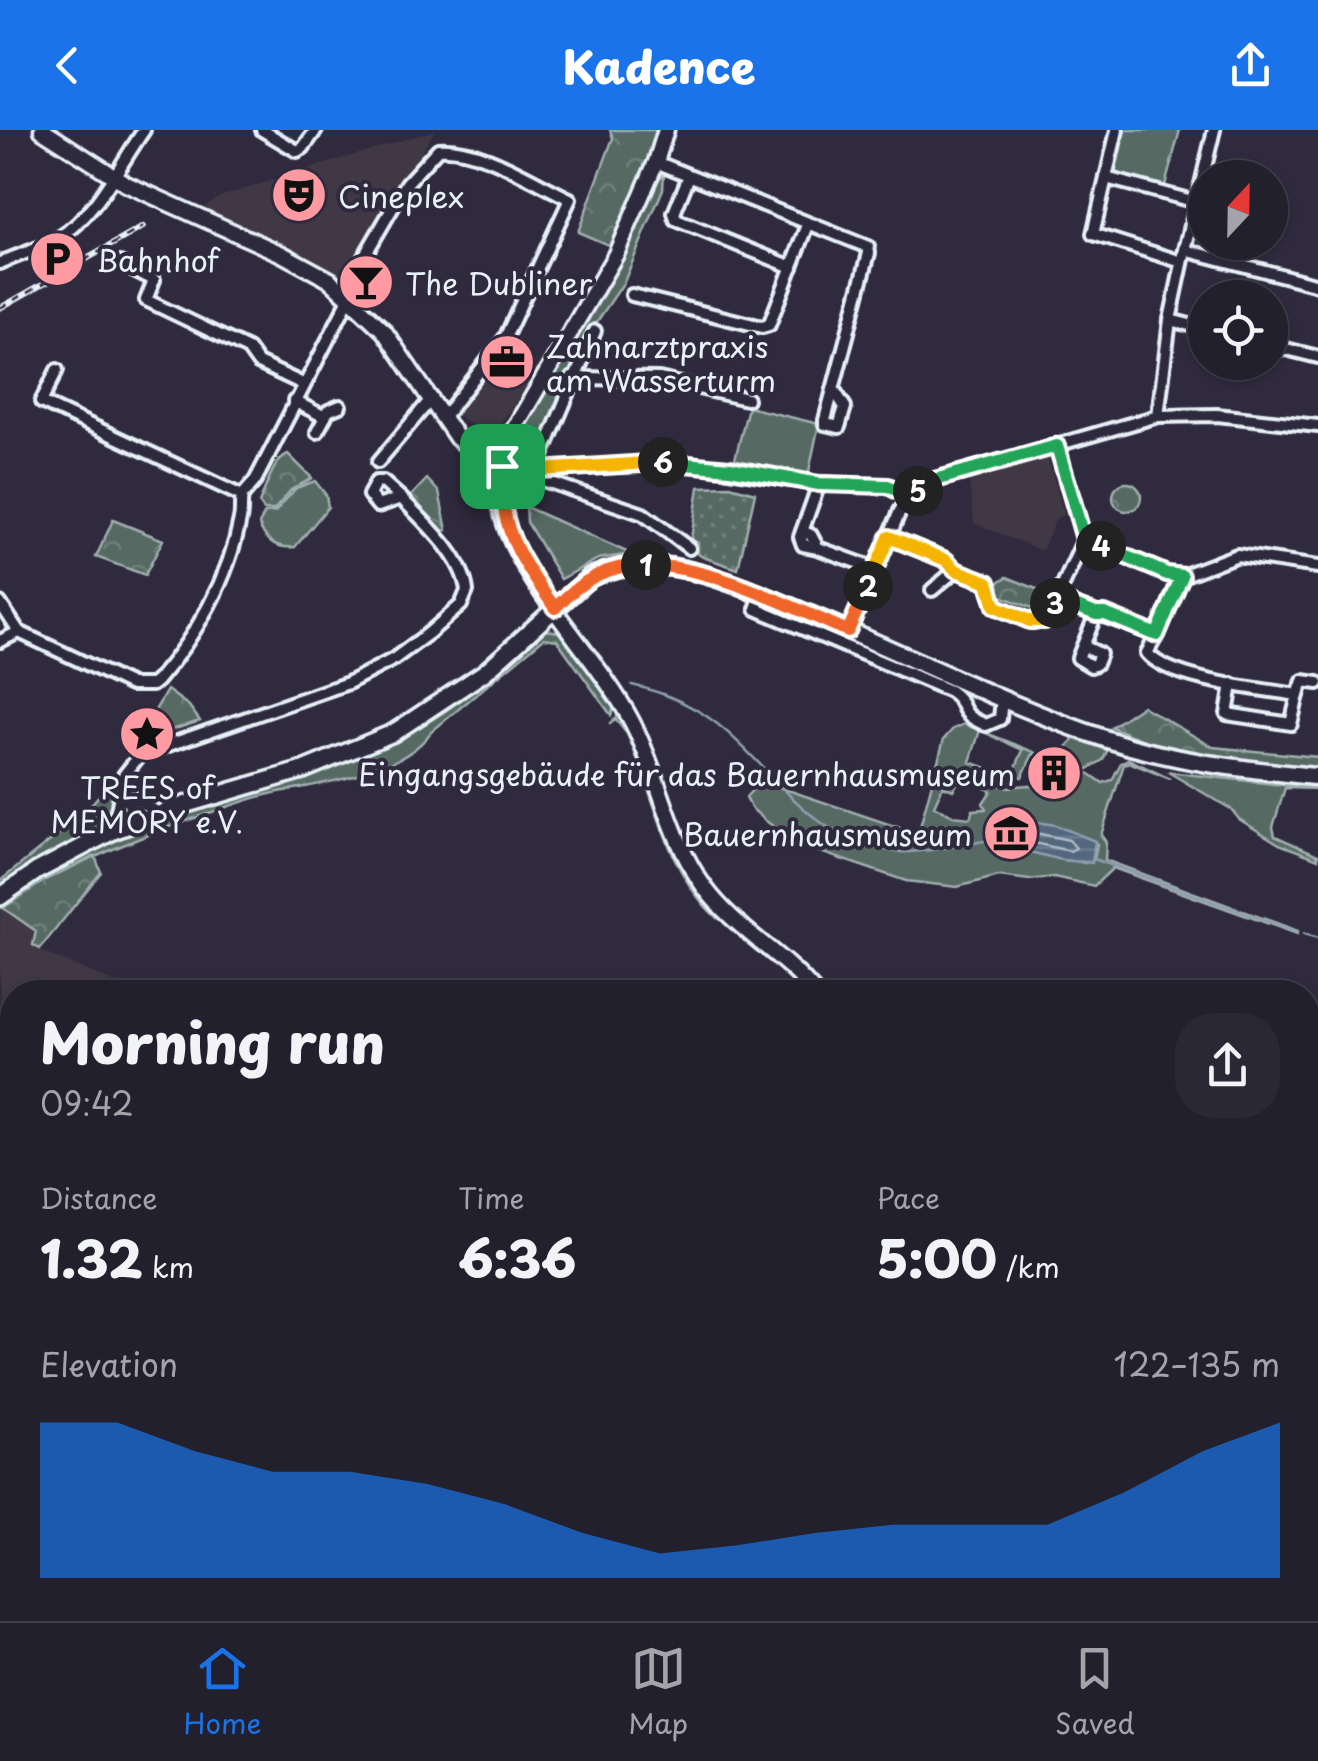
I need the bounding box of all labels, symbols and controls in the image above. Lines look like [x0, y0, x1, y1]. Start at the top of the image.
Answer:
text: Kadence [563, 31, 755, 99]
icon: back [40, 38, 95, 93]
icon: share [1223, 38, 1278, 93]
north arrow [1188, 160, 1288, 260]
map controls [1188, 160, 1288, 380]
theatre icon: Cineplex [269, 165, 329, 225]
place label: Cineplex [338, 173, 464, 218]
parking icon: Bahnhof [27, 229, 87, 289]
place label: Bahnhof [96, 237, 221, 282]
bar icon: The Dubliner [336, 252, 396, 312]
place label: The Dubliner [405, 260, 592, 305]
button: locate [1188, 280, 1288, 380]
place label: Zahnarztpraxis am Wasserturm [546, 323, 776, 402]
office icon: Zahnarztpraxis am Wasserturm [477, 332, 537, 392]
pin [460, 424, 545, 509]
pin: 6 [638, 437, 688, 487]
icon: arrive [475, 439, 530, 494]
text: 6 [653, 440, 673, 483]
pin: 5 [893, 466, 943, 516]
text: 5 [909, 469, 927, 512]
pin: 4 [1076, 521, 1126, 571]
text: 4 [1091, 524, 1111, 567]
pin: 1 [621, 540, 671, 590]
text: 1 [639, 543, 653, 586]
pin: 2 [843, 561, 893, 611]
text: 2 [858, 564, 878, 607]
pin: 3 [1030, 578, 1080, 628]
text: 3 [1046, 581, 1064, 624]
place icon: TREES of MEMORY e.V. [117, 704, 177, 764]
building icon: Eingangsgebäude für das Bauernhausmuseum [1024, 743, 1084, 803]
place label: Eingangsgebäude für das Bauernhausmuseum [358, 751, 1015, 796]
place label: TREES of MEMORY e.V. [51, 764, 243, 843]
museum icon: Bauernhausmuseum [981, 803, 1041, 863]
place label: Bauernhausmuseum [683, 811, 972, 856]
text: Morning run [40, 1000, 385, 1083]
button: share [1175, 1013, 1280, 1118]
text: 09:42 [40, 1079, 134, 1127]
text: Distance [40, 1176, 158, 1219]
text: Time [458, 1176, 525, 1219]
text: Pace [877, 1176, 940, 1219]
text: 1.32 [40, 1219, 143, 1295]
text: 6:36 [458, 1219, 576, 1295]
text: 5:00 [877, 1219, 997, 1295]
text: km [143, 1245, 194, 1288]
text: /km [997, 1245, 1060, 1288]
text: Elevation [40, 1340, 178, 1388]
text: 122–135 m [1113, 1340, 1280, 1388]
tab: Home [183, 1641, 261, 1744]
tab: Map [628, 1641, 688, 1744]
tab: Saved [1055, 1641, 1135, 1744]

